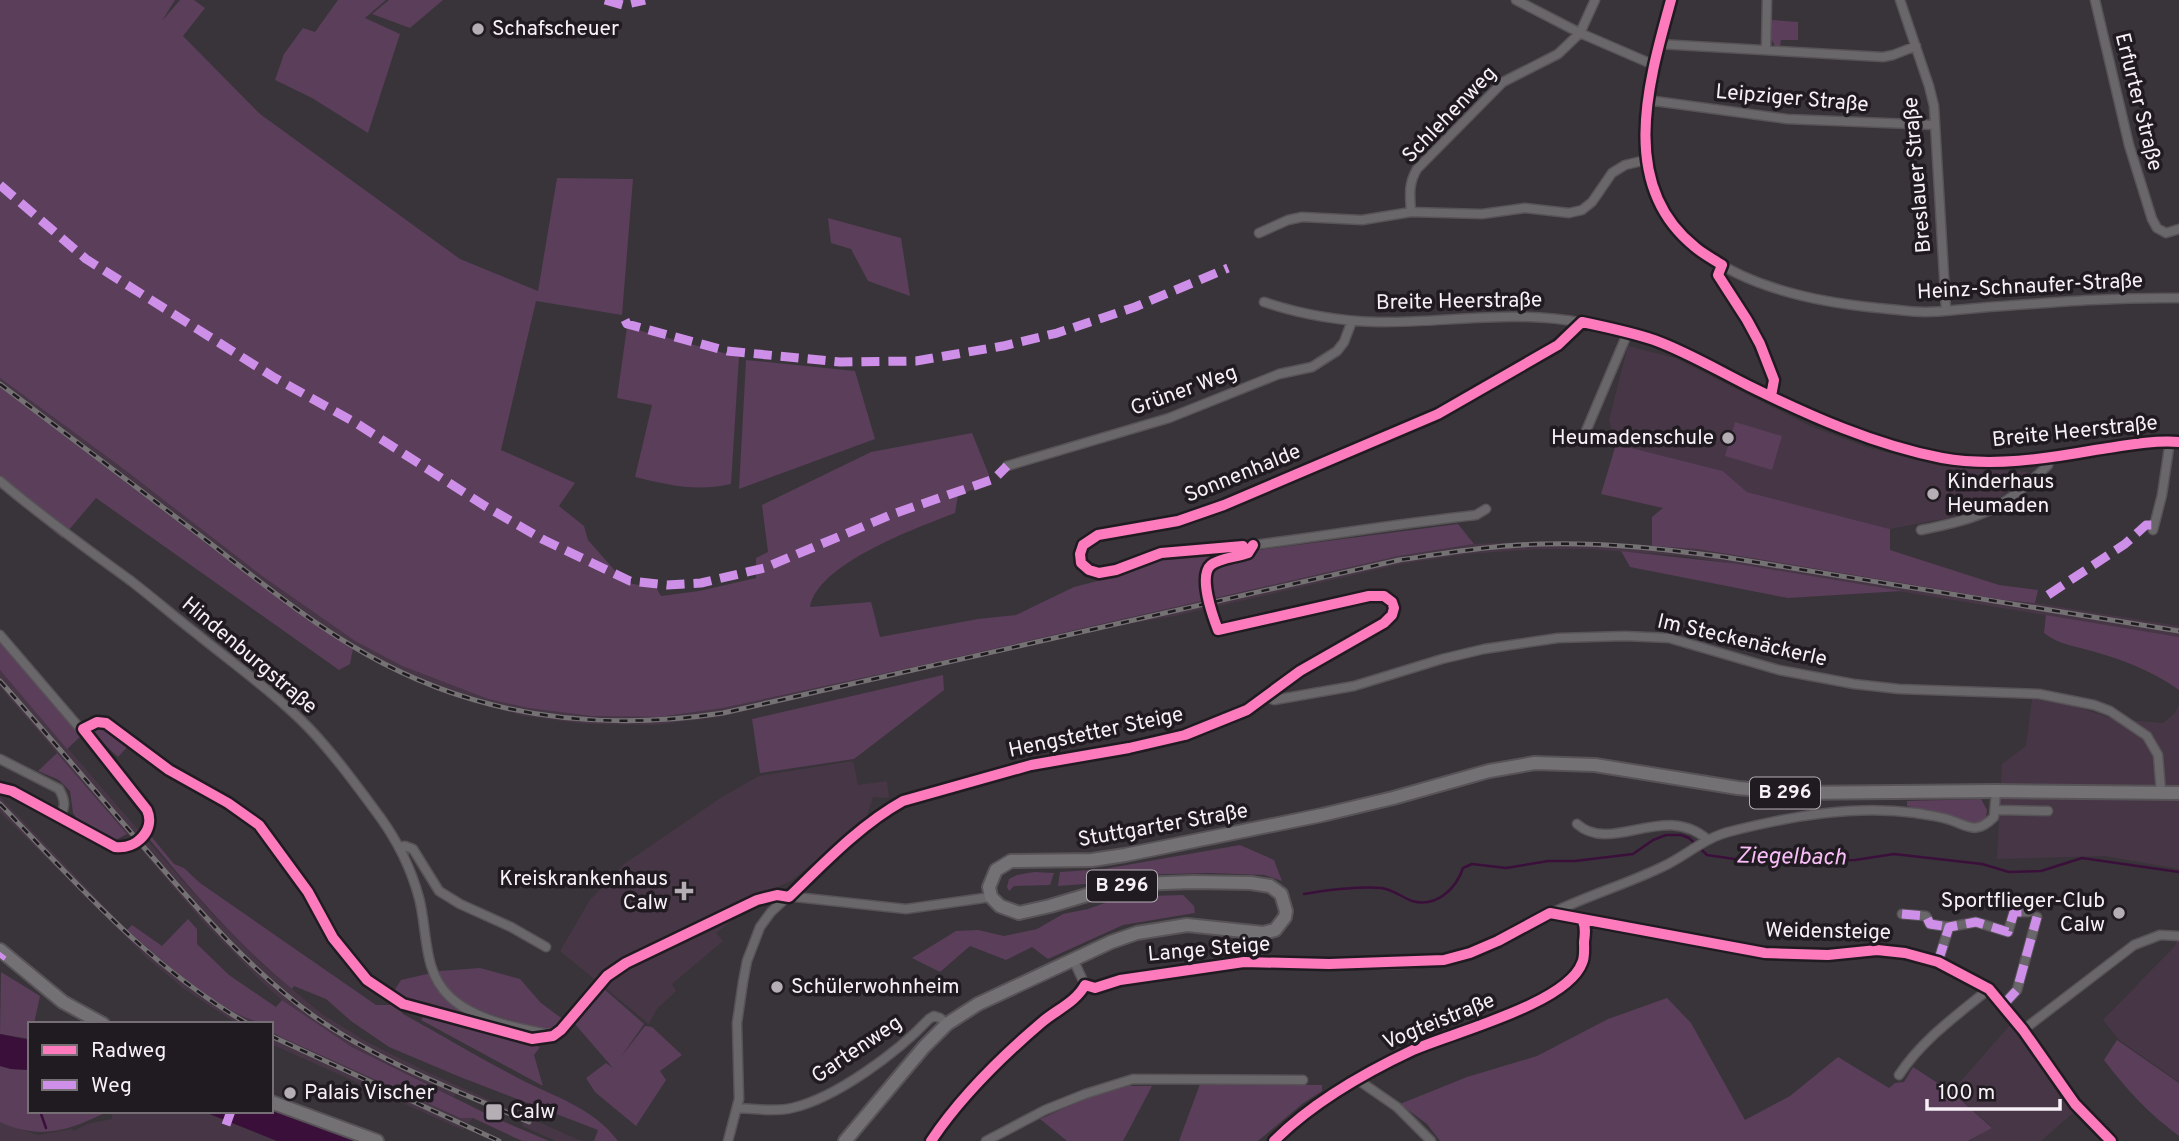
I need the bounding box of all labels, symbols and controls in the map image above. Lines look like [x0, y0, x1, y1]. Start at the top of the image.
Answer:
place label: Schafscheuer [492, 16, 619, 43]
marker: Schafscheuer [470, 21, 486, 37]
street label: Erfurter Straße [2108, 30, 2168, 174]
street label: Schlehenweg [1397, 61, 1503, 169]
street label: Leipziger Straße [1714, 79, 1870, 119]
street label: Breslauer Straße [1898, 96, 1938, 254]
street label: Heinz-Schnaufer-Straße [1916, 268, 2144, 306]
street label: Breite Heerstraße [1376, 287, 1542, 317]
street label: Grüner Weg [1127, 359, 1241, 423]
street label: Breite Heerstraße [1991, 410, 2159, 454]
place label: Heumadenschule [1551, 425, 1714, 452]
marker: Heumadenschule [1720, 430, 1736, 446]
street label: Sonnenhalde [1181, 438, 1305, 510]
place label: Kinderhaus Heumaden [1947, 469, 2054, 520]
marker: Kinderhaus Heumaden [1925, 486, 1941, 502]
street label: Hindenburgstraße [176, 591, 322, 721]
street label: Im Steckenäckerle [1655, 608, 1829, 674]
street label: Hengstetter Steige [1006, 701, 1186, 765]
road number: B 296 [1750, 778, 1820, 808]
street label: Stuttgarter Straße [1076, 798, 1250, 854]
water label: Ziegelbach [1736, 843, 1847, 873]
place label: Kreiskrankenhaus Calw [499, 866, 668, 917]
road number: B 296 [1087, 870, 1157, 902]
marker: Kreiskrankenhaus Calw [674, 881, 694, 901]
place label: Sportflieger-Club Calw [1941, 888, 2105, 939]
marker: Sportflieger-Club Calw [2111, 905, 2127, 921]
street label: Weidensteige [1765, 917, 1891, 947]
street label: Lange Steige [1147, 931, 1271, 969]
place label: Schülerwohnheim [791, 974, 960, 1001]
marker: Schülerwohnheim [769, 979, 785, 995]
street label: Vogteistraße [1379, 987, 1499, 1057]
street label: Gartenweg [807, 1010, 907, 1090]
legend [28, 1022, 273, 1113]
text: Radweg [91, 1038, 166, 1065]
scale bar [1927, 1068, 2060, 1112]
text: Weg [91, 1073, 132, 1100]
place label: Palais Vischer [304, 1080, 435, 1107]
text: 100 m [1938, 1080, 1995, 1107]
marker: Palais Vischer [282, 1085, 298, 1101]
place label: Calw [510, 1099, 555, 1126]
marker: Calw [484, 1102, 504, 1122]

